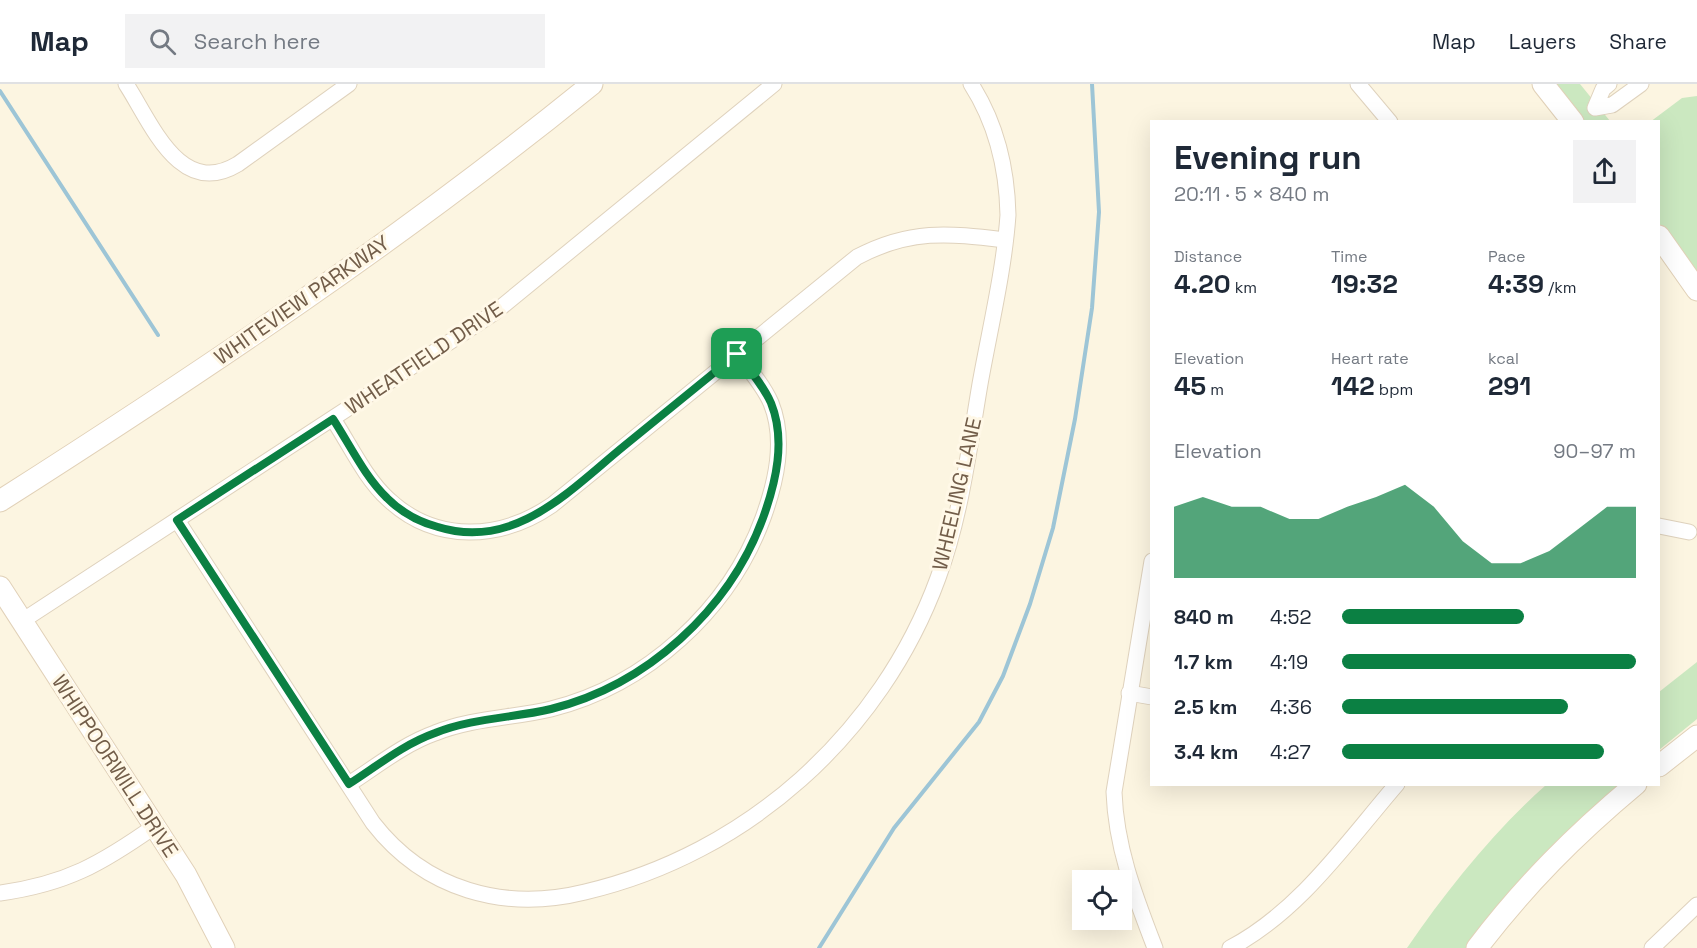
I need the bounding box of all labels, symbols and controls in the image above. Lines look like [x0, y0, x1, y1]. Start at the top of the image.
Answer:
search box [125, 14, 545, 68]
text: Map [30, 23, 89, 59]
icon: search [146, 25, 179, 58]
text: Search here [194, 27, 321, 55]
text: Map [1432, 28, 1476, 55]
text: Layers [1509, 28, 1576, 55]
text: Share [1609, 28, 1667, 55]
text: Evening run [1174, 137, 1362, 179]
button: share [1573, 140, 1636, 203]
text: 20:11 · 5 × 840 m [1174, 181, 1329, 207]
street label: WHITEVIEW PARKWAY [209, 229, 395, 370]
text: Distance [1174, 246, 1242, 267]
text: Time [1331, 246, 1367, 267]
text: Pace [1488, 246, 1525, 267]
text: 4.20 [1174, 267, 1231, 301]
text: 19:32 [1331, 267, 1398, 301]
text: 4:39 [1488, 267, 1544, 301]
text: km [1231, 277, 1257, 298]
text: /km [1544, 277, 1577, 298]
street label: WHEATFIELD DRIVE [340, 295, 508, 420]
pin [711, 328, 762, 379]
icon: arrive [720, 337, 753, 370]
text: Elevation [1174, 348, 1244, 369]
text: Heart rate [1331, 348, 1409, 369]
text: kcal [1488, 348, 1519, 369]
text: 45 [1174, 369, 1206, 403]
text: 142 [1331, 369, 1375, 403]
text: 291 [1488, 369, 1531, 403]
text: m [1206, 379, 1224, 400]
text: bpm [1375, 379, 1413, 400]
street label: WHEELING LANE [926, 415, 987, 573]
text: Elevation [1174, 438, 1262, 464]
text: 90–97 m [1553, 438, 1636, 464]
text: 840 m [1174, 604, 1234, 630]
text: 4:52 [1270, 604, 1311, 630]
text: 1.7 km [1174, 649, 1233, 675]
text: 4:19 [1270, 649, 1308, 675]
street label: WHIPPOORWILL DRIVE [46, 669, 185, 862]
text: 2.5 km [1174, 694, 1237, 720]
text: 4:36 [1270, 694, 1312, 720]
text: 3.4 km [1174, 739, 1238, 765]
text: 4:27 [1270, 739, 1311, 765]
map controls [1072, 870, 1132, 930]
button: locate [1072, 870, 1132, 930]

